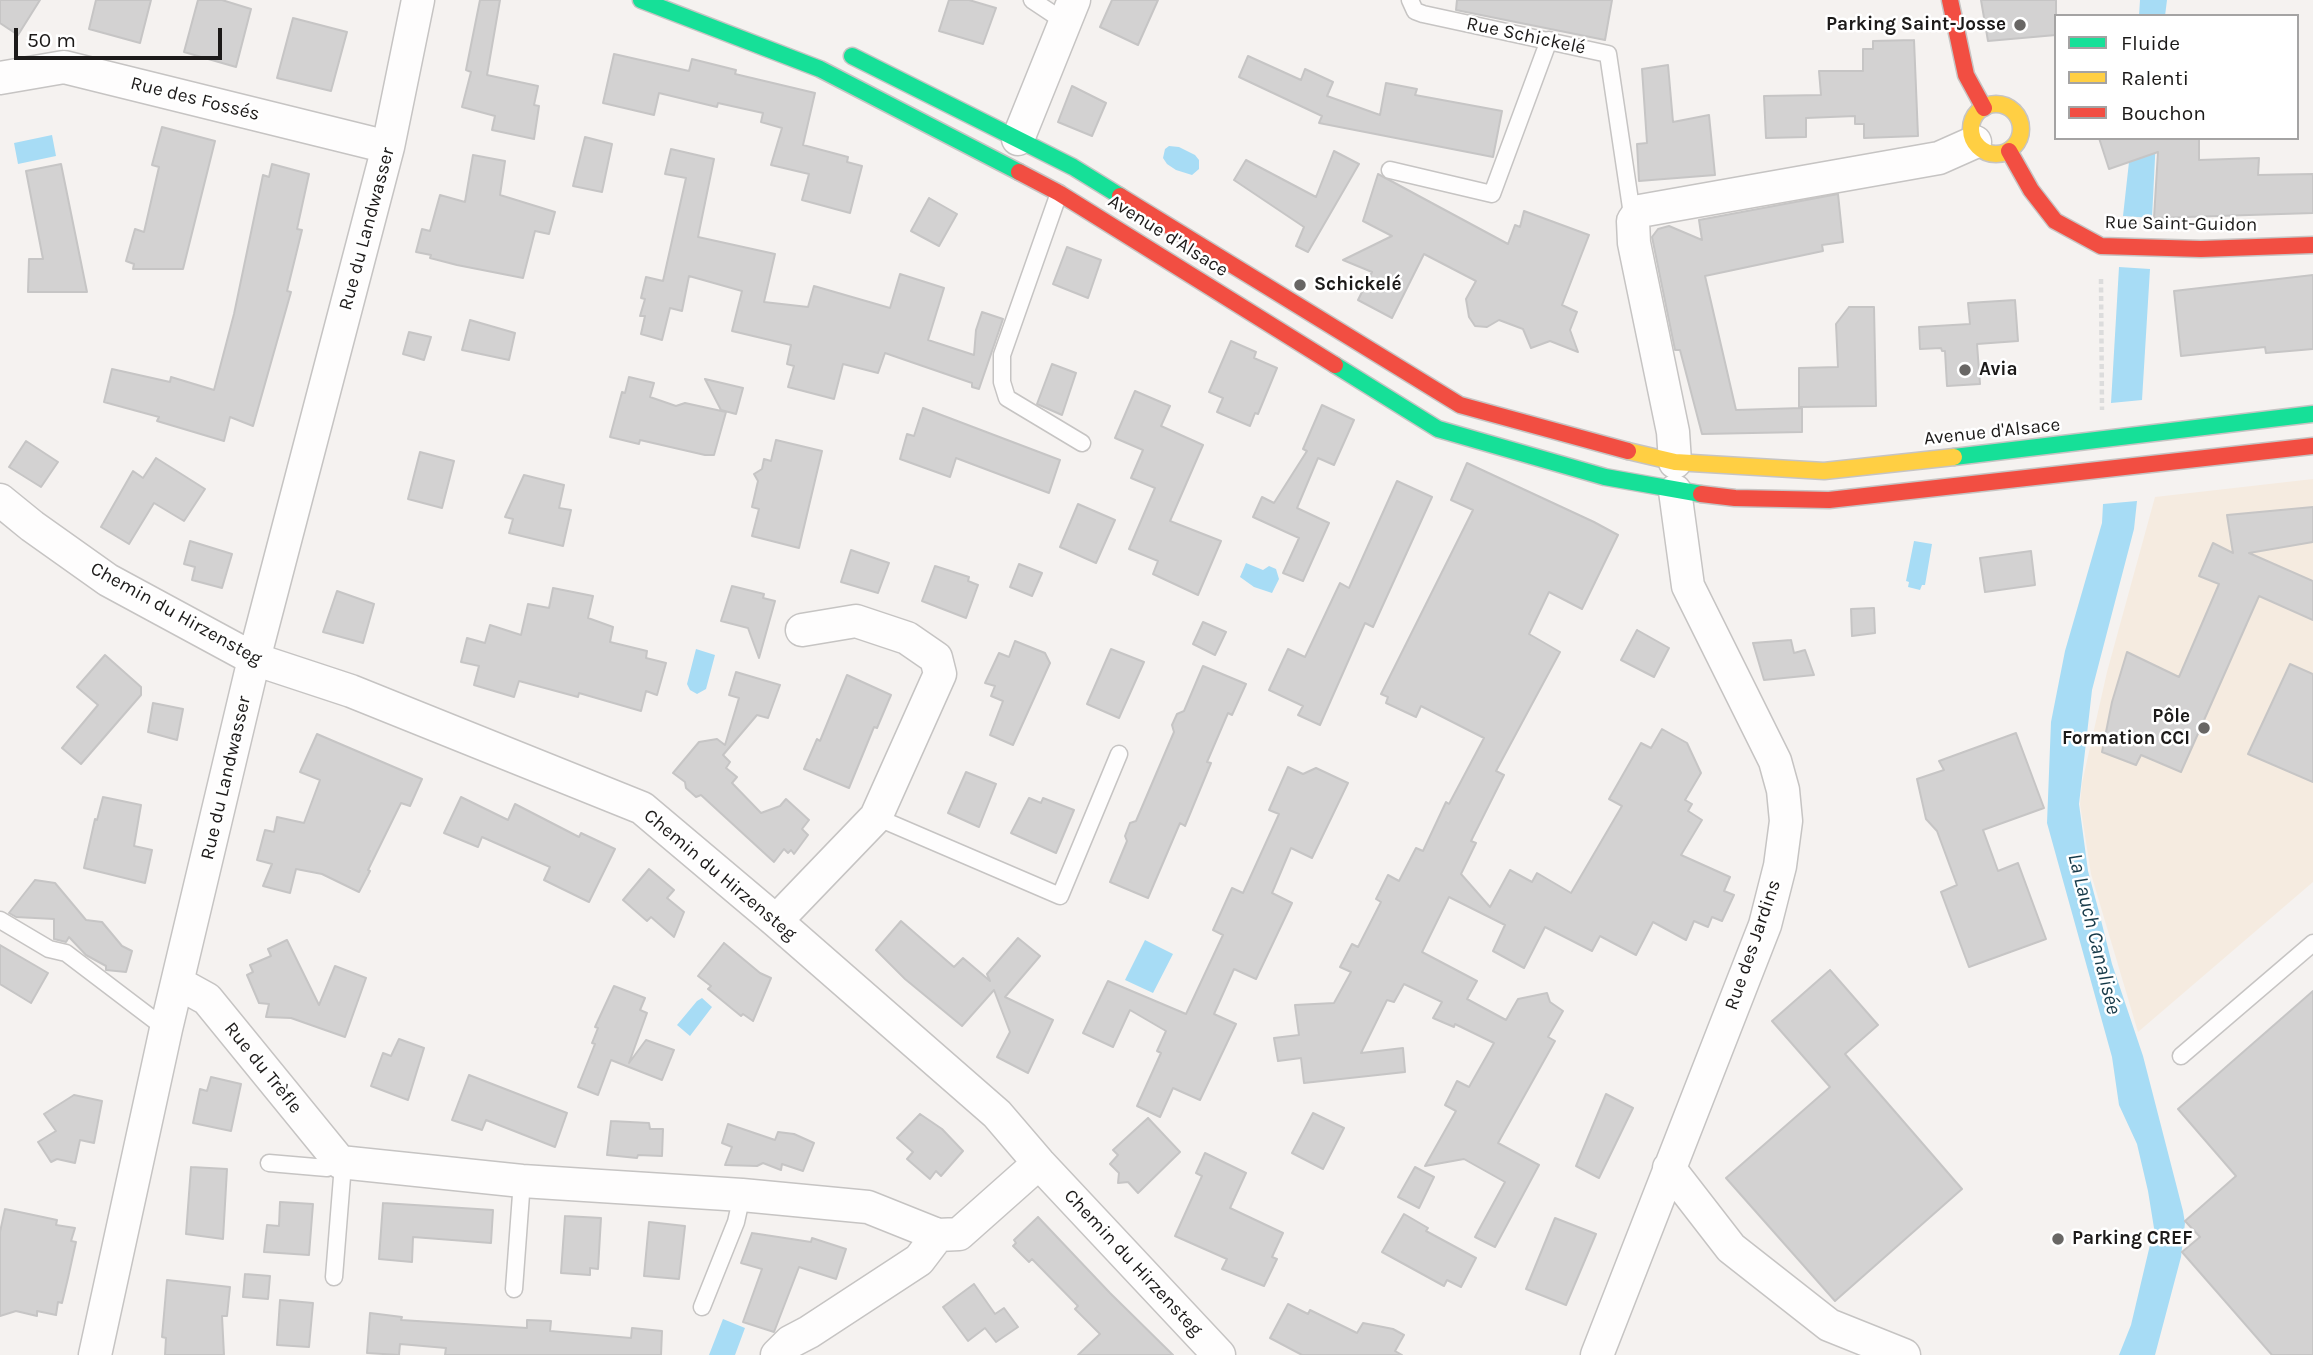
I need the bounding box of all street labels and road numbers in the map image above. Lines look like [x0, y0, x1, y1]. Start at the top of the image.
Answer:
street label: Rue Schickelé [1464, 12, 1588, 60]
street label: Rue des Fossés [128, 72, 262, 126]
street label: Rue du Landwasser [334, 145, 400, 313]
street label: Avenue d'Alsace [1104, 190, 1232, 282]
street label: Rue Saint-Guidon [2104, 211, 2258, 237]
street label: Avenue d'Alsace [1923, 413, 2061, 451]
street label: Chemin du Hirzensteg [86, 557, 266, 671]
street label: Rue du Landwasser [196, 694, 256, 862]
street label: Chemin du Hirzensteg [639, 804, 801, 946]
street label: Rue des Jardins [1720, 877, 1786, 1013]
street label: Rue du Trèfle [219, 1018, 307, 1118]
street label: Chemin du Hirzensteg [1059, 1185, 1207, 1341]

